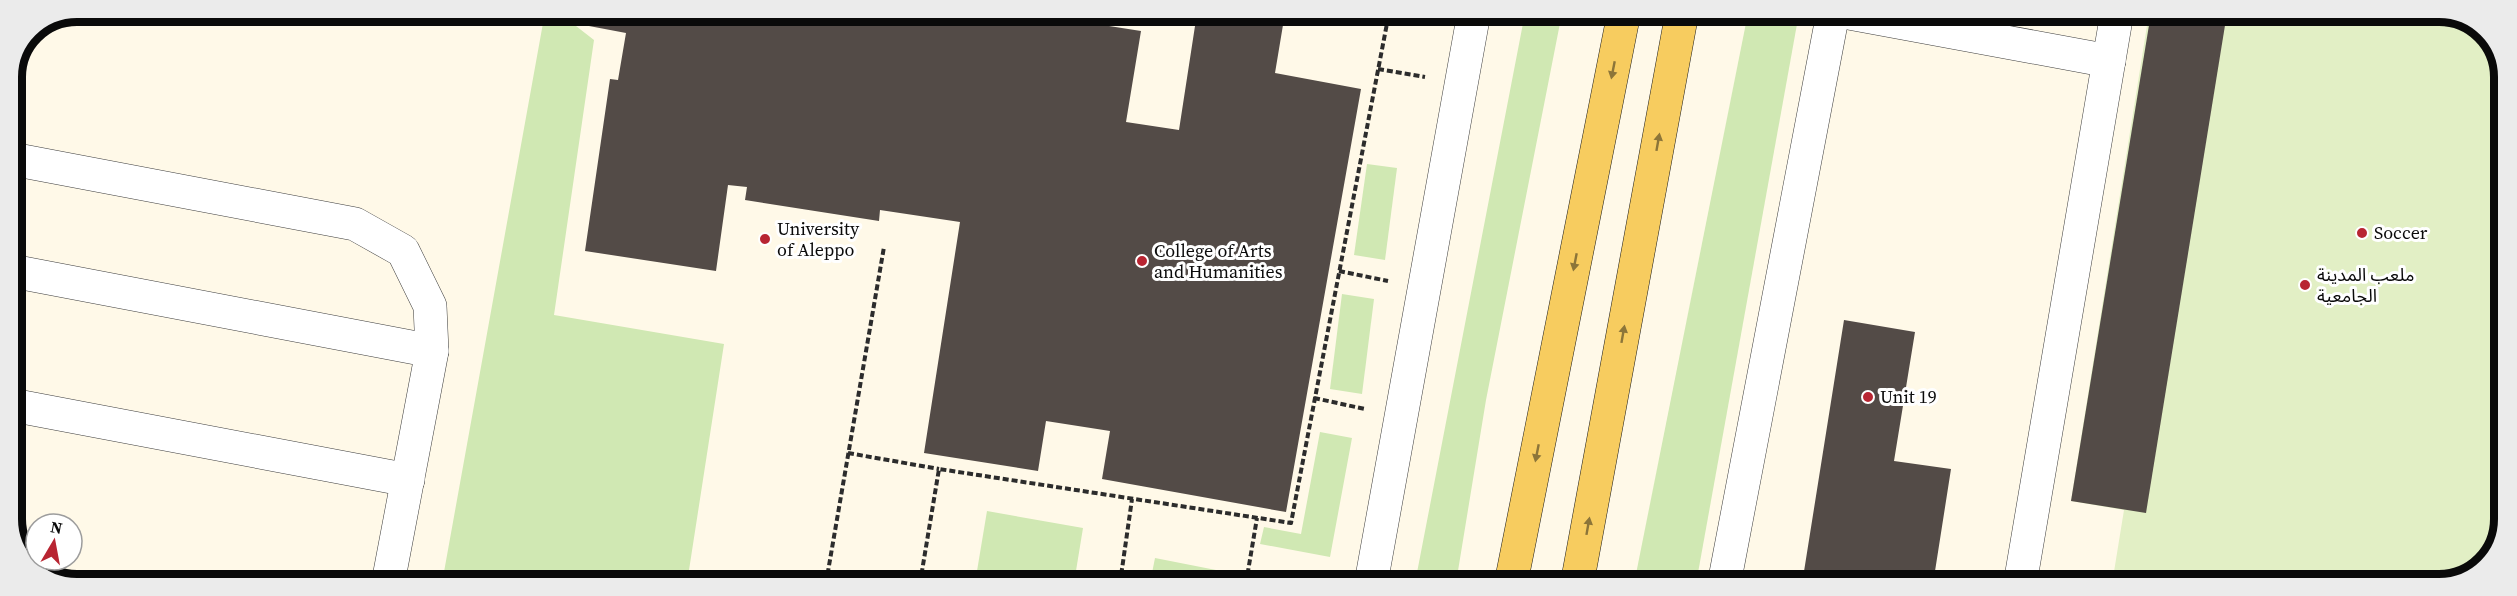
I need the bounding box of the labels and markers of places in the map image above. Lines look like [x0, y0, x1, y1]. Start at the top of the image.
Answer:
place label: University of Aleppo [777, 216, 860, 262]
place label: Soccer [2374, 220, 2428, 245]
marker: Soccer [2355, 226, 2369, 240]
marker: University of Aleppo [758, 232, 772, 246]
place label: College of Arts and Humanities [1154, 238, 1283, 284]
marker: College of Arts and Humanities [1135, 254, 1149, 268]
place label: ملعب المدينة الجامعية [2317, 262, 2414, 308]
marker: ملعب المدينة الجامعية [2298, 278, 2312, 292]
place label: Unit 19 [1880, 384, 1937, 409]
marker: Unit 19 [1861, 390, 1875, 404]

